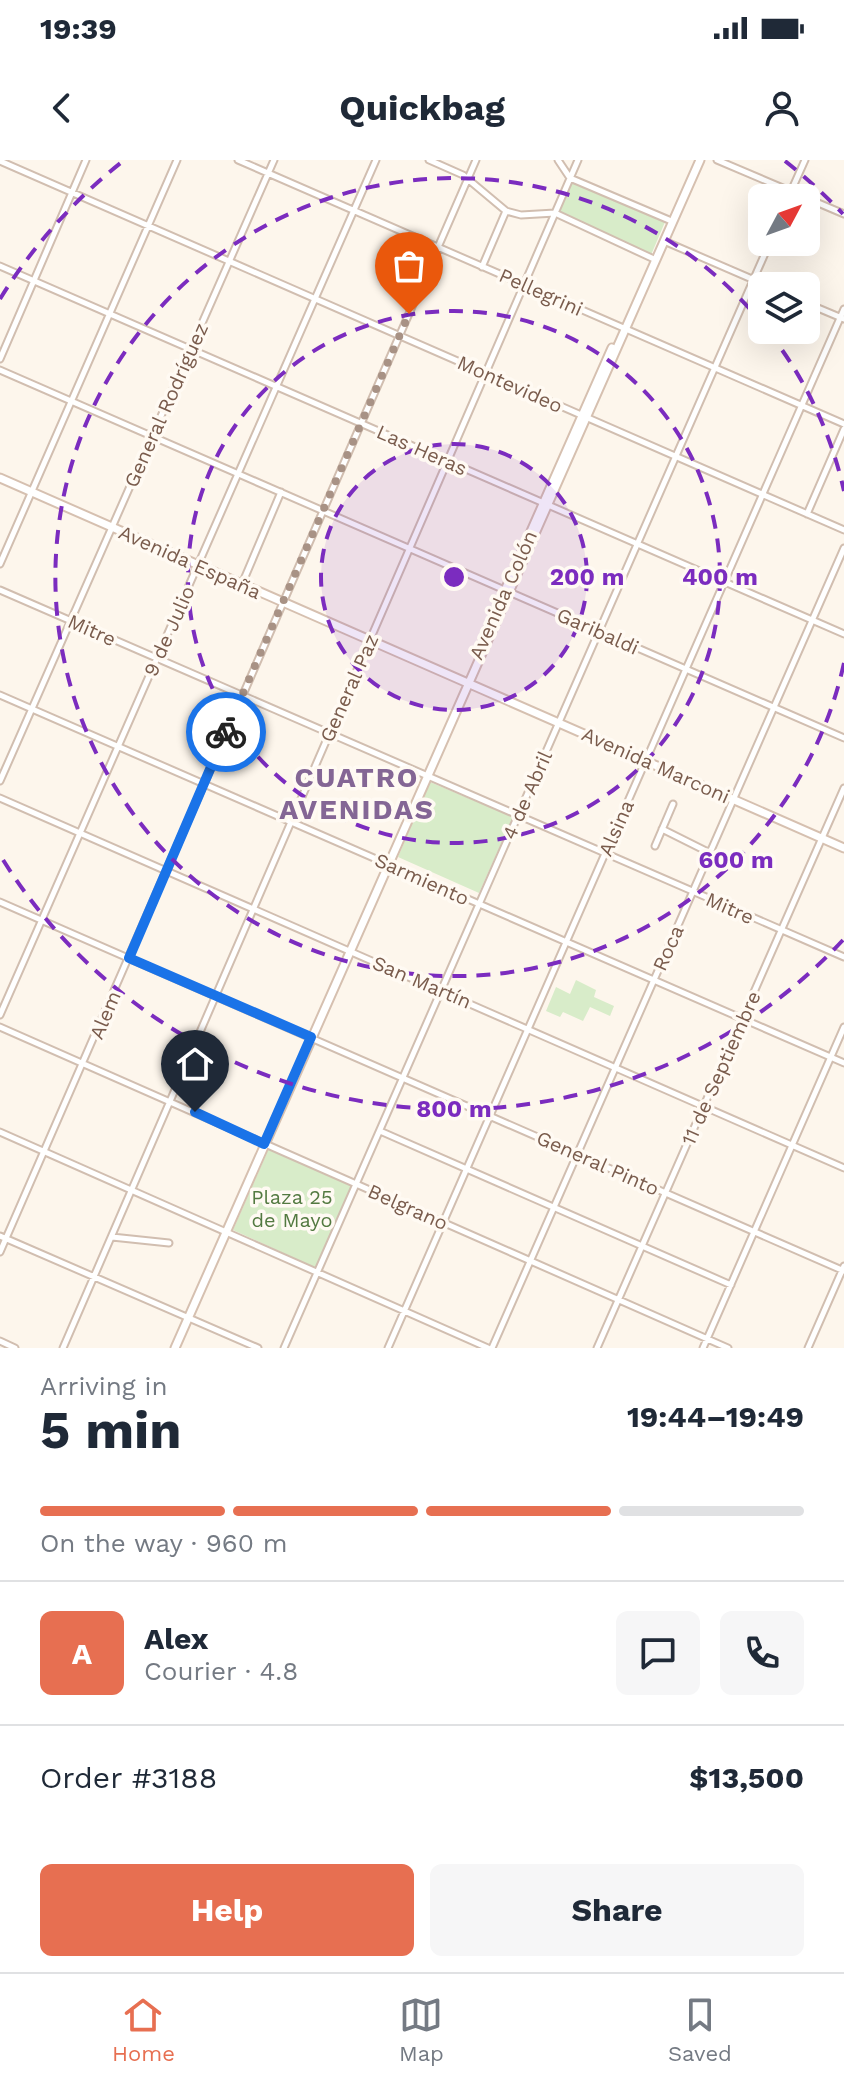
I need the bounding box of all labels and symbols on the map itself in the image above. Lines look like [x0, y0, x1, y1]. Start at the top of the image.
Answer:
north arrow [748, 184, 820, 256]
pin [375, 232, 443, 314]
street label: Pellegrini [495, 263, 587, 321]
street label: General Rodríguez [119, 319, 213, 491]
street label: Montevideo [454, 350, 566, 418]
street label: Las Heras [373, 419, 471, 481]
street label: Avenida España [115, 520, 265, 604]
street label: Avenida Colón [464, 527, 542, 663]
centre of rings [440, 563, 468, 591]
text: 200 m [550, 563, 624, 591]
text: 400 m [682, 563, 758, 591]
street label: 9 de Julio [138, 582, 200, 680]
street label: Garibaldi [553, 602, 643, 660]
street label: Mitre [64, 609, 120, 651]
street label: General Paz [315, 630, 383, 746]
courier [186, 692, 266, 772]
street label: Avenida Marconi [578, 722, 734, 808]
street label: 4 de Abril [497, 747, 557, 843]
district label: CUATRO AVENIDAS [279, 761, 435, 826]
street label: Alsina [593, 796, 639, 860]
text: 600 m [698, 846, 774, 874]
street label: Sarmiento [371, 848, 473, 910]
street label: Mitre [702, 887, 758, 929]
street label: Roca [647, 921, 689, 975]
street label: San Martín [369, 950, 475, 1014]
street label: Alem [84, 987, 126, 1043]
street label: 11 de Septiembre [676, 987, 766, 1149]
pin [161, 1030, 229, 1112]
text: 800 m [416, 1095, 492, 1123]
street label: General Pinto [533, 1125, 663, 1201]
street label: Belgrano [364, 1179, 452, 1235]
park label: Plaza 25 de Mayo [251, 1185, 333, 1232]

